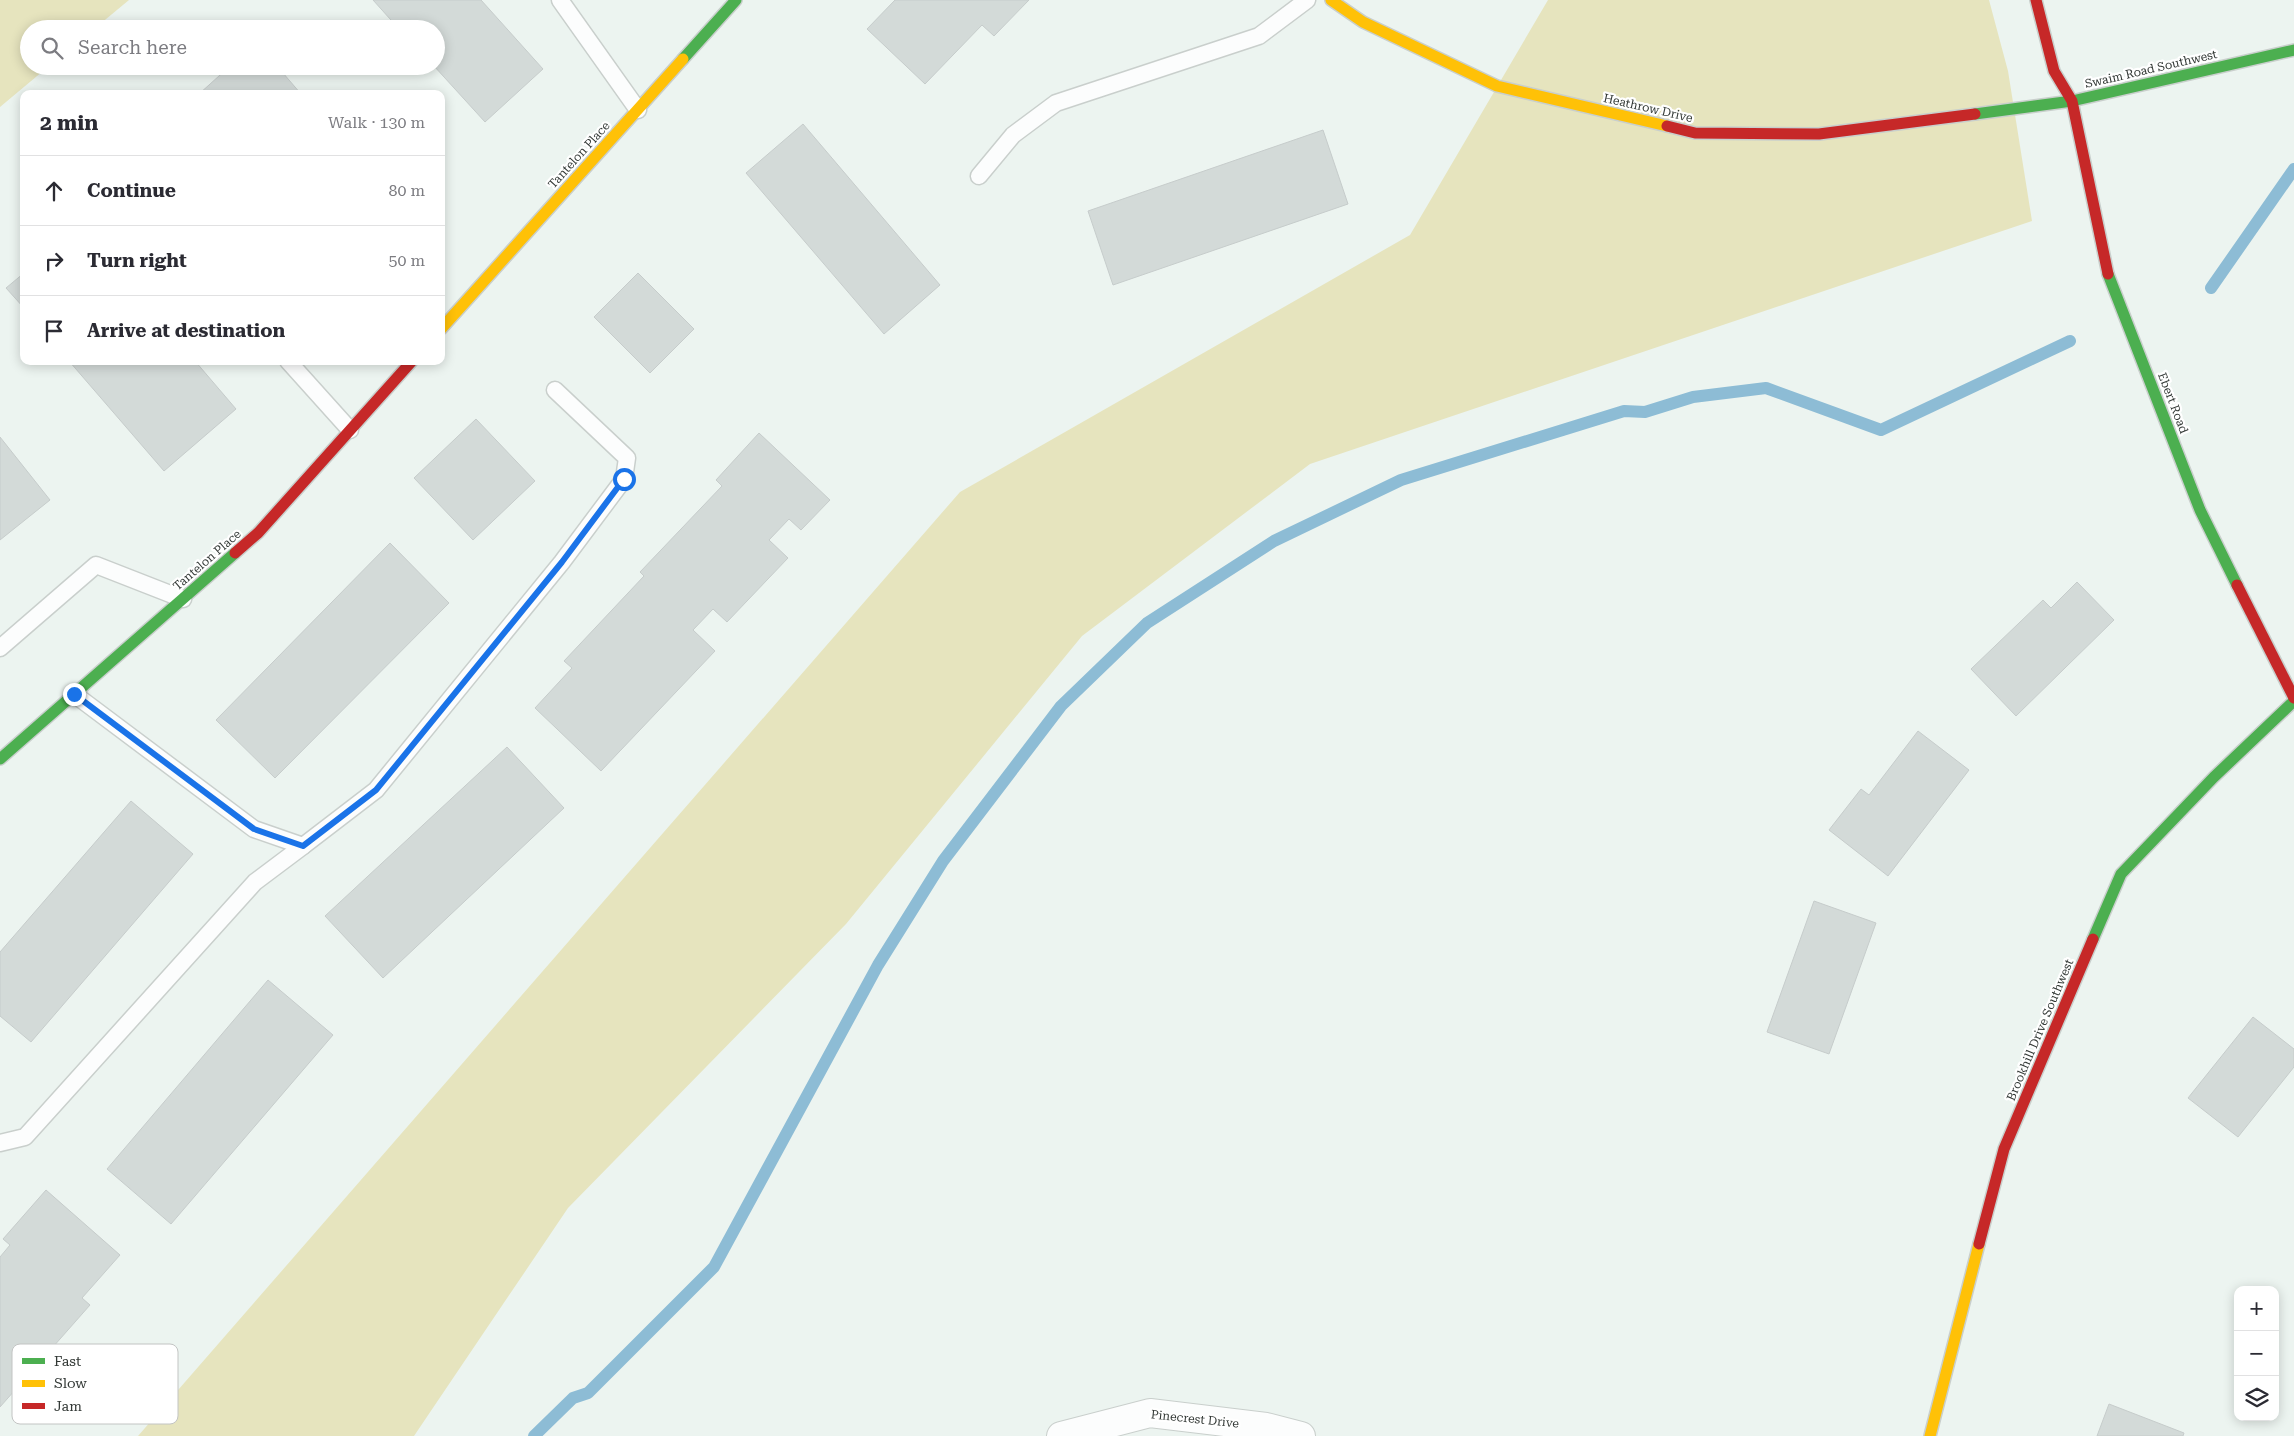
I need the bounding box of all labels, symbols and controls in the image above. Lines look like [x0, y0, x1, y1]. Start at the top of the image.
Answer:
search box [20, 20, 445, 75]
icon: search [38, 34, 66, 62]
text: Search here [78, 36, 187, 59]
street label: Swaim Road Southwest [2084, 47, 2219, 91]
street label: Heathrow Drive [1602, 91, 1694, 125]
text: 2 min [40, 111, 98, 135]
text: Walk · 130 m [328, 113, 425, 132]
street label: Tantelon Place [545, 118, 613, 191]
icon: ahead [40, 177, 68, 205]
text: Continue [87, 179, 176, 202]
text: 80 m [388, 181, 425, 200]
icon: right [40, 247, 68, 275]
text: Turn right [87, 249, 187, 272]
text: 50 m [388, 251, 425, 270]
icon: arrive [40, 317, 68, 345]
text: Arrive at destination [87, 319, 285, 342]
street label: Ebert Road [2155, 371, 2191, 436]
route start [613, 468, 636, 491]
street label: Tantelon Place [170, 527, 244, 593]
route end [63, 683, 86, 706]
street label: Brookhill Drive Southwest [2004, 957, 2076, 1103]
map controls [2234, 1286, 2279, 1421]
button: + [2234, 1286, 2279, 1331]
button: − [2234, 1331, 2279, 1376]
legend [12, 1344, 178, 1424]
text: Fast [54, 1353, 81, 1369]
text: Slow [54, 1375, 87, 1391]
button: layers [2234, 1376, 2279, 1421]
text: Jam [54, 1398, 82, 1414]
street label: Pinecrest Drive [1150, 1407, 1240, 1431]

